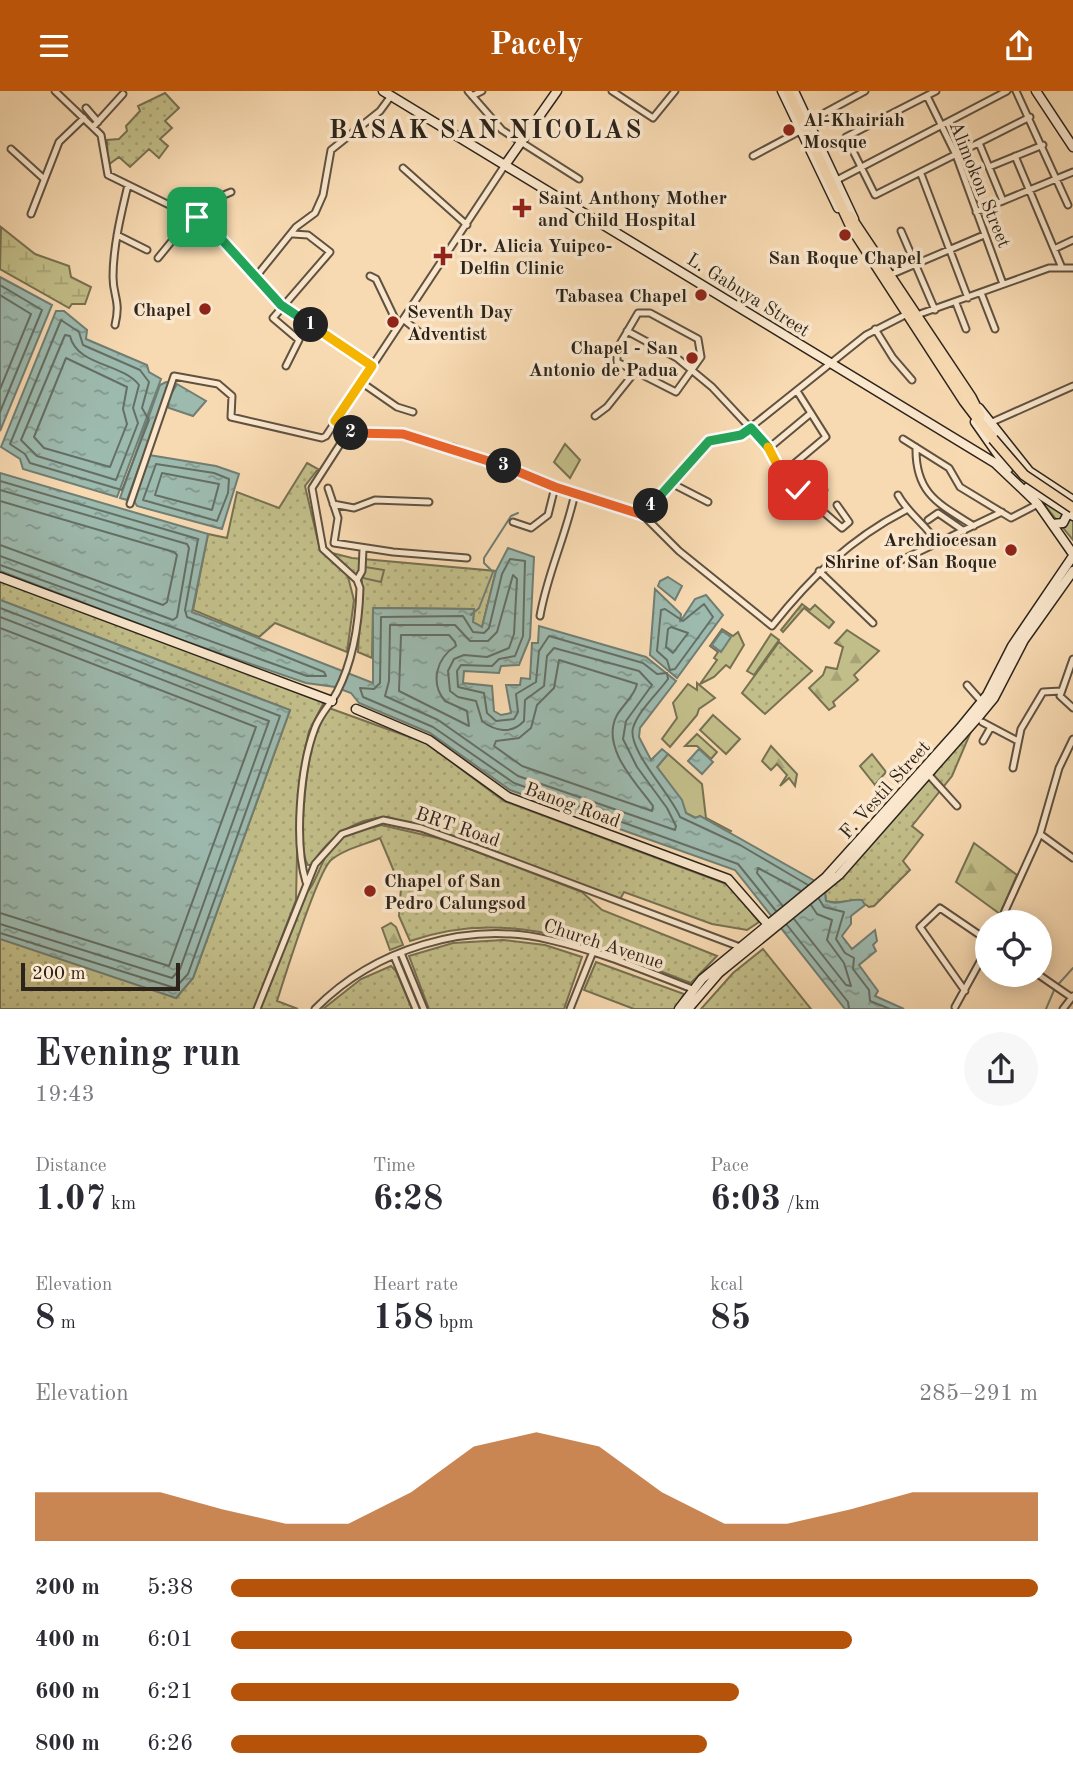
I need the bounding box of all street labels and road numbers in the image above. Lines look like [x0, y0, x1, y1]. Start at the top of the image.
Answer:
street label: Alimokon Street [945, 119, 1013, 251]
street label: L. Gabuya Street [683, 251, 812, 341]
street label: F. Vestil Street [837, 738, 935, 843]
street label: Banog Road [522, 780, 622, 832]
street label: BRT Road [413, 805, 502, 852]
street label: Church Avenue [541, 917, 666, 974]

